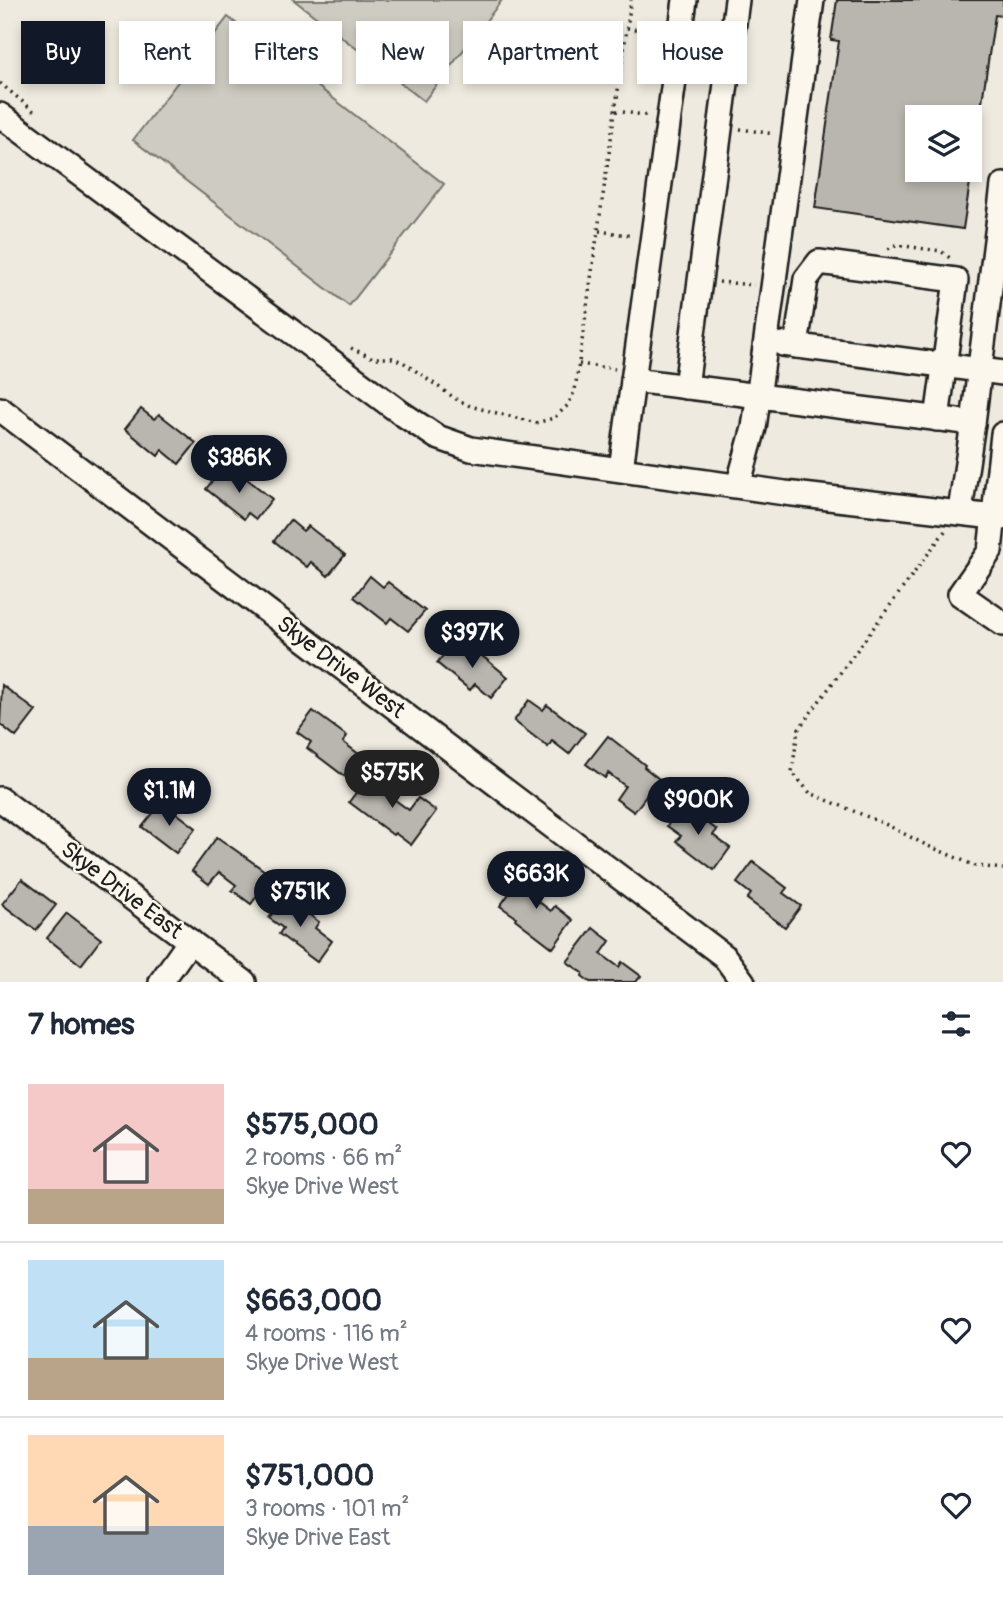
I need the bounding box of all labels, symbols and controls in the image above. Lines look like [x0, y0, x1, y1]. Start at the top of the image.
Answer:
chip: Buy [21, 21, 105, 84]
chip: Rent [119, 21, 215, 84]
chip: Filters [229, 21, 342, 84]
chip: New [356, 21, 449, 84]
chip: Apartment [463, 21, 623, 84]
chip: House [637, 21, 747, 84]
map controls [905, 105, 982, 182]
button: layers [905, 105, 982, 182]
pin: $386K [190, 435, 288, 495]
text: $386K [207, 443, 271, 472]
street label: Skye Drive West [271, 609, 412, 725]
pin: $397K [423, 610, 521, 670]
text: $397K [440, 618, 504, 647]
pin: $575K [343, 750, 441, 810]
text: $575K [360, 758, 424, 787]
pin: $1.1M [120, 768, 218, 828]
text: $1.1M [143, 776, 195, 805]
pin: $900K [649, 778, 747, 837]
text: $900K [663, 785, 733, 814]
street label: Skye Drive East [55, 835, 189, 946]
pin: $663K [487, 852, 585, 911]
text: $663K [503, 859, 569, 888]
pin: $751K [251, 870, 349, 929]
text: $751K [270, 877, 330, 906]
icon: filters [937, 1005, 975, 1043]
text: 7 homes [28, 1006, 135, 1043]
text: $575,000 [245, 1106, 379, 1143]
icon: home [84, 1112, 168, 1196]
icon: heart [937, 1135, 975, 1173]
text: 2 rooms · 66 m² [245, 1143, 402, 1172]
text: Skye Drive West [245, 1172, 399, 1201]
text: $663,000 [245, 1282, 382, 1319]
icon: home [84, 1288, 168, 1372]
icon: heart [937, 1311, 975, 1349]
text: 4 rooms · 116 m² [245, 1319, 408, 1348]
text: Skye Drive West [245, 1348, 399, 1377]
text: $751,000 [245, 1457, 374, 1494]
icon: home [84, 1463, 168, 1547]
icon: heart [937, 1486, 975, 1524]
text: 3 rooms · 101 m² [245, 1494, 409, 1523]
text: Skye Drive East [245, 1523, 390, 1552]

